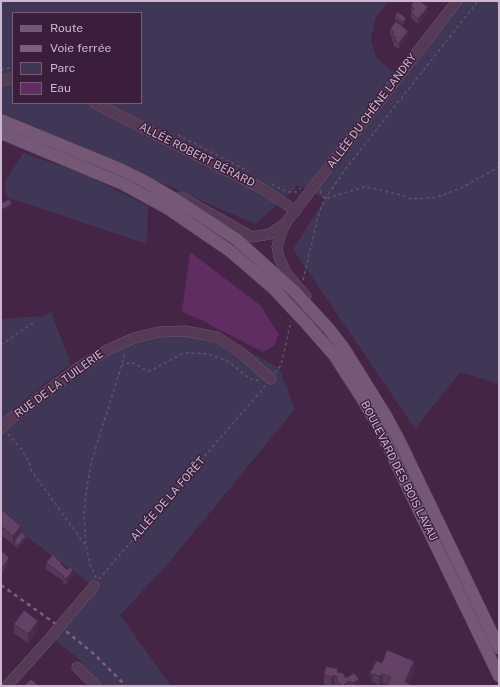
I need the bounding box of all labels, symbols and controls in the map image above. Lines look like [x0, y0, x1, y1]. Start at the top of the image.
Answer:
legend [12, 12, 142, 104]
text: Route [50, 21, 83, 35]
text: Voie ferrée [50, 41, 111, 55]
street label: ALLÉE DU CHÊNE LANDRY [325, 51, 419, 171]
text: Parc [50, 61, 75, 75]
text: Eau [50, 81, 71, 95]
street label: ALLÉE ROBERT BÉRARD [137, 120, 257, 190]
street label: RUE DE LA TUILERIE [12, 347, 106, 421]
street label: BOULEVARD DES BOIS LAVAU [358, 399, 440, 543]
street label: ALLÉE DE LA FORÊT [128, 454, 208, 544]

